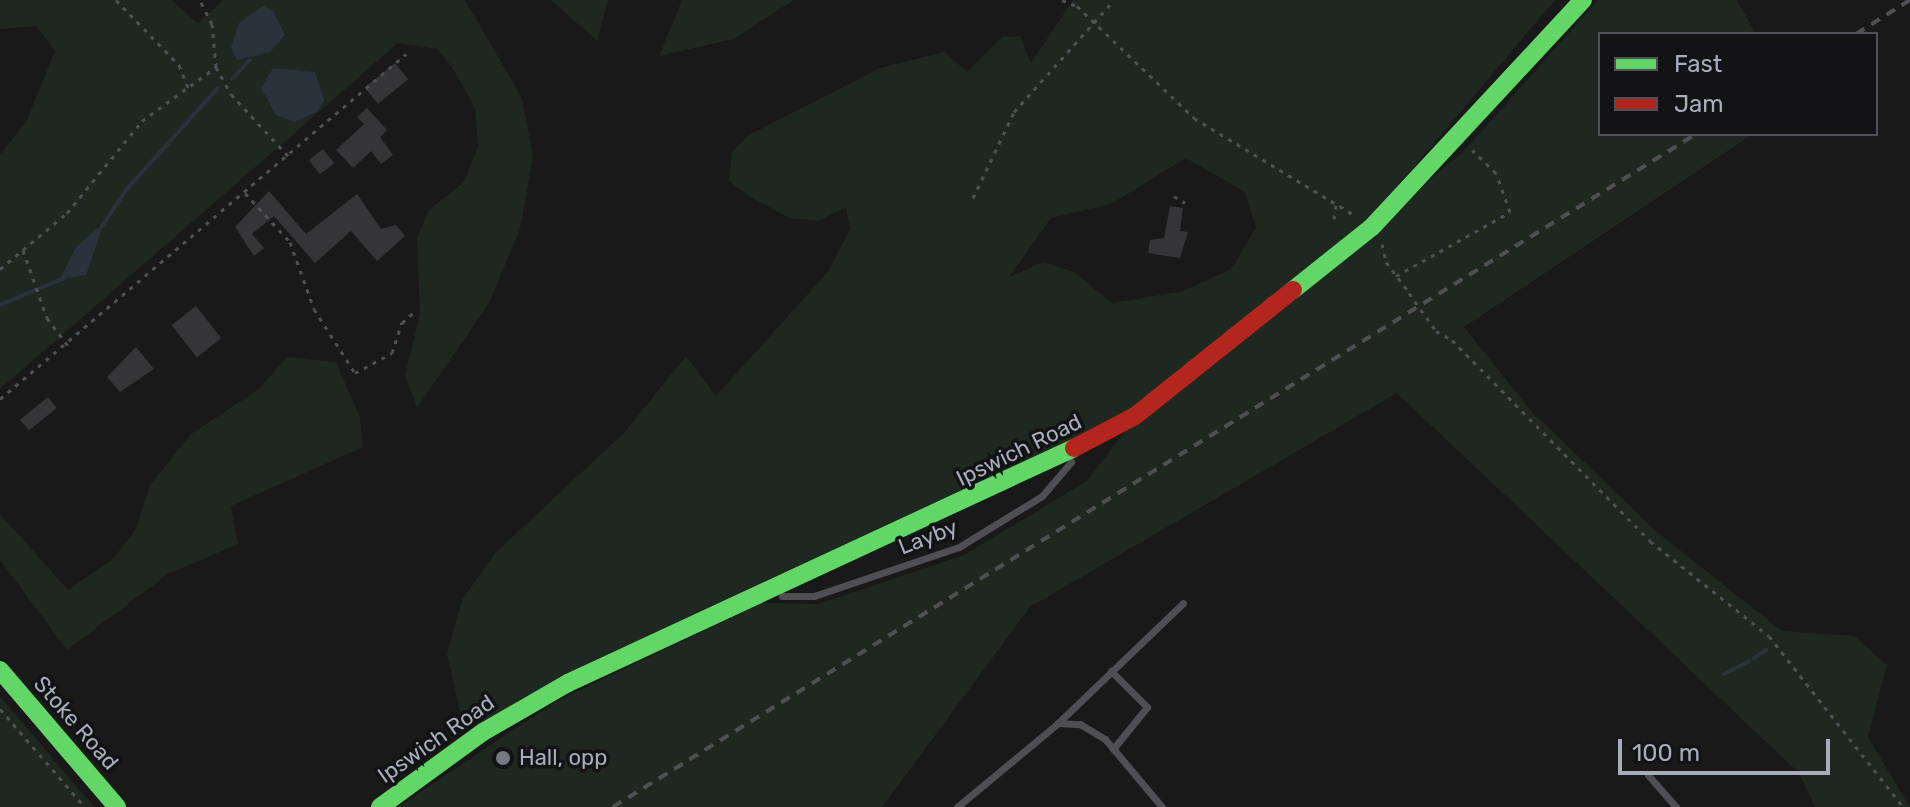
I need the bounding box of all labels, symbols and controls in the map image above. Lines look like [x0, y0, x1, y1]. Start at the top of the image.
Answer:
legend [1598, 32, 1878, 136]
text: Fast [1674, 50, 1722, 78]
text: Jam [1674, 90, 1724, 118]
street label: Ipswich Road [952, 408, 1086, 492]
street label: Layby [895, 514, 961, 560]
street label: Stoke Road [28, 671, 124, 775]
street label: Ipswich Road [373, 689, 499, 789]
scale bar [1622, 723, 1834, 773]
text: 100 m [1632, 739, 1700, 767]
place label: Hall, opp [519, 745, 607, 771]
marker: Hall, opp [494, 749, 512, 767]

